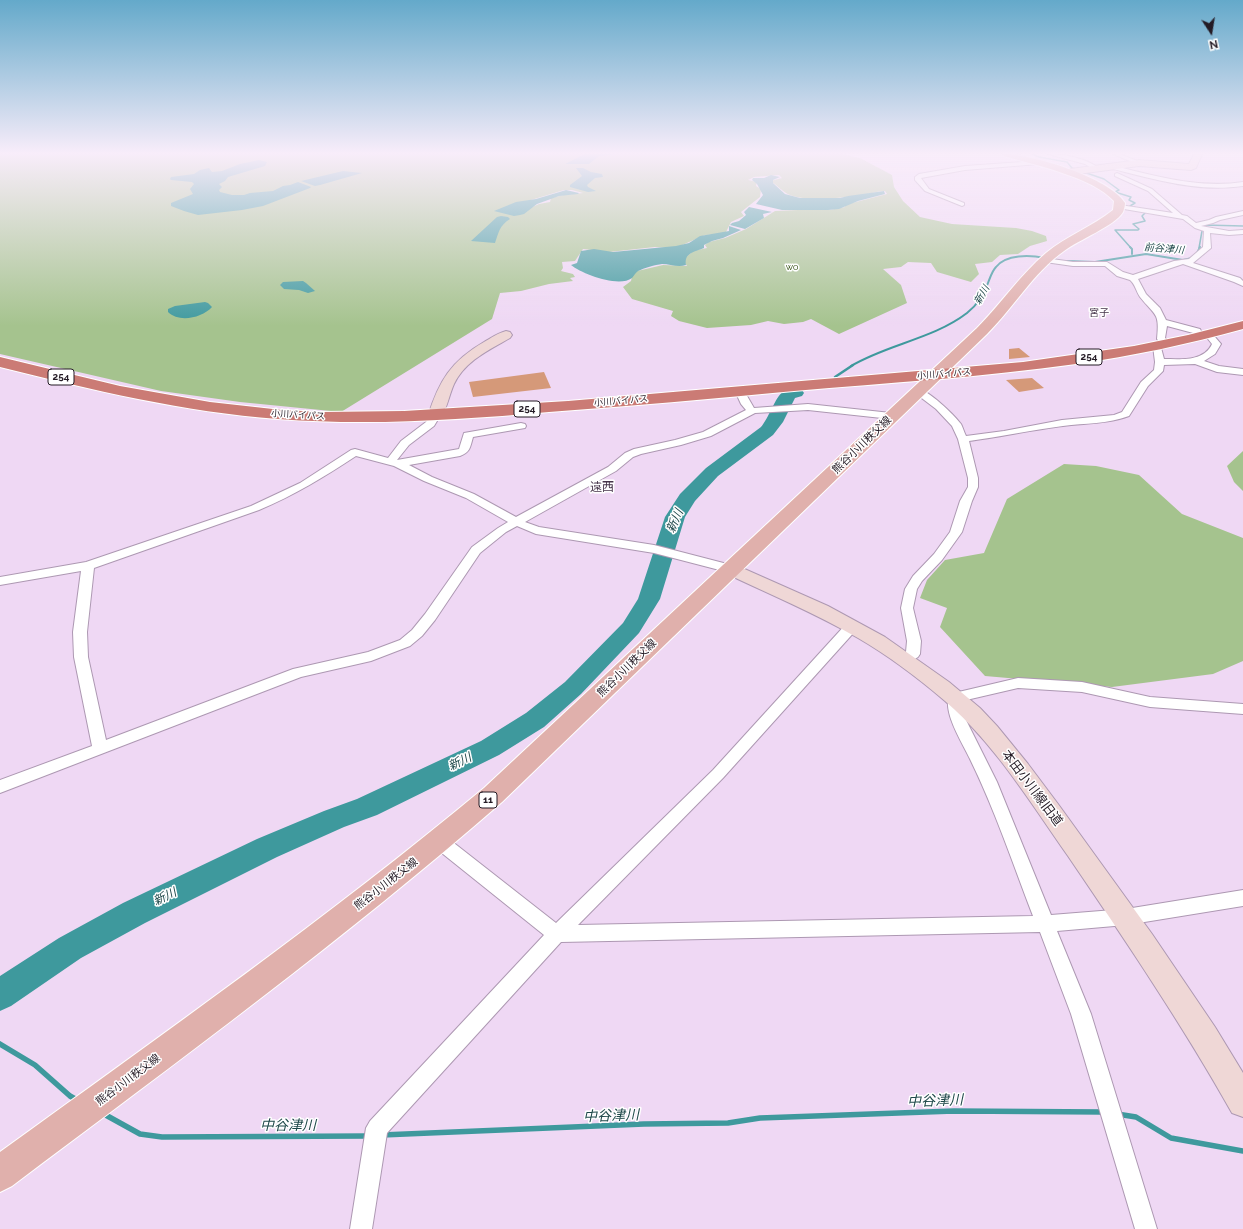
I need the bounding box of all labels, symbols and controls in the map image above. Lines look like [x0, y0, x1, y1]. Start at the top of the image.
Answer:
north arrow [1191, 12, 1231, 52]
text: N [1208, 37, 1219, 51]
water label: 前谷津川 [1144, 241, 1184, 257]
park label: wo [786, 262, 798, 272]
water label: 新川 [972, 283, 992, 307]
district label: 宮子 [1089, 307, 1109, 319]
road number: 254 [1076, 349, 1102, 365]
street label: 小川バイパス [917, 366, 971, 382]
road number: 254 [48, 369, 74, 385]
street label: 小川バイパス [594, 393, 648, 409]
road number: 254 [514, 401, 540, 417]
street label: 小川バイパス [271, 408, 325, 422]
street label: 熊谷小川秩父線 [830, 414, 894, 476]
district label: 遠西 [590, 480, 614, 494]
water label: 新川 [664, 507, 686, 535]
street label: 熊谷小川秩父線 [595, 637, 659, 699]
street label: 本田小川線旧道 [998, 747, 1066, 829]
water label: 新川 [446, 750, 474, 774]
road number: 11 [479, 792, 497, 808]
street label: 熊谷小川秩父線 [352, 855, 420, 913]
water label: 新川 [151, 885, 179, 909]
street label: 熊谷小川秩父線 [93, 1052, 163, 1108]
water label: 中谷津川 [907, 1092, 963, 1110]
water label: 中谷津川 [583, 1107, 639, 1125]
water label: 中谷津川 [260, 1118, 316, 1134]

